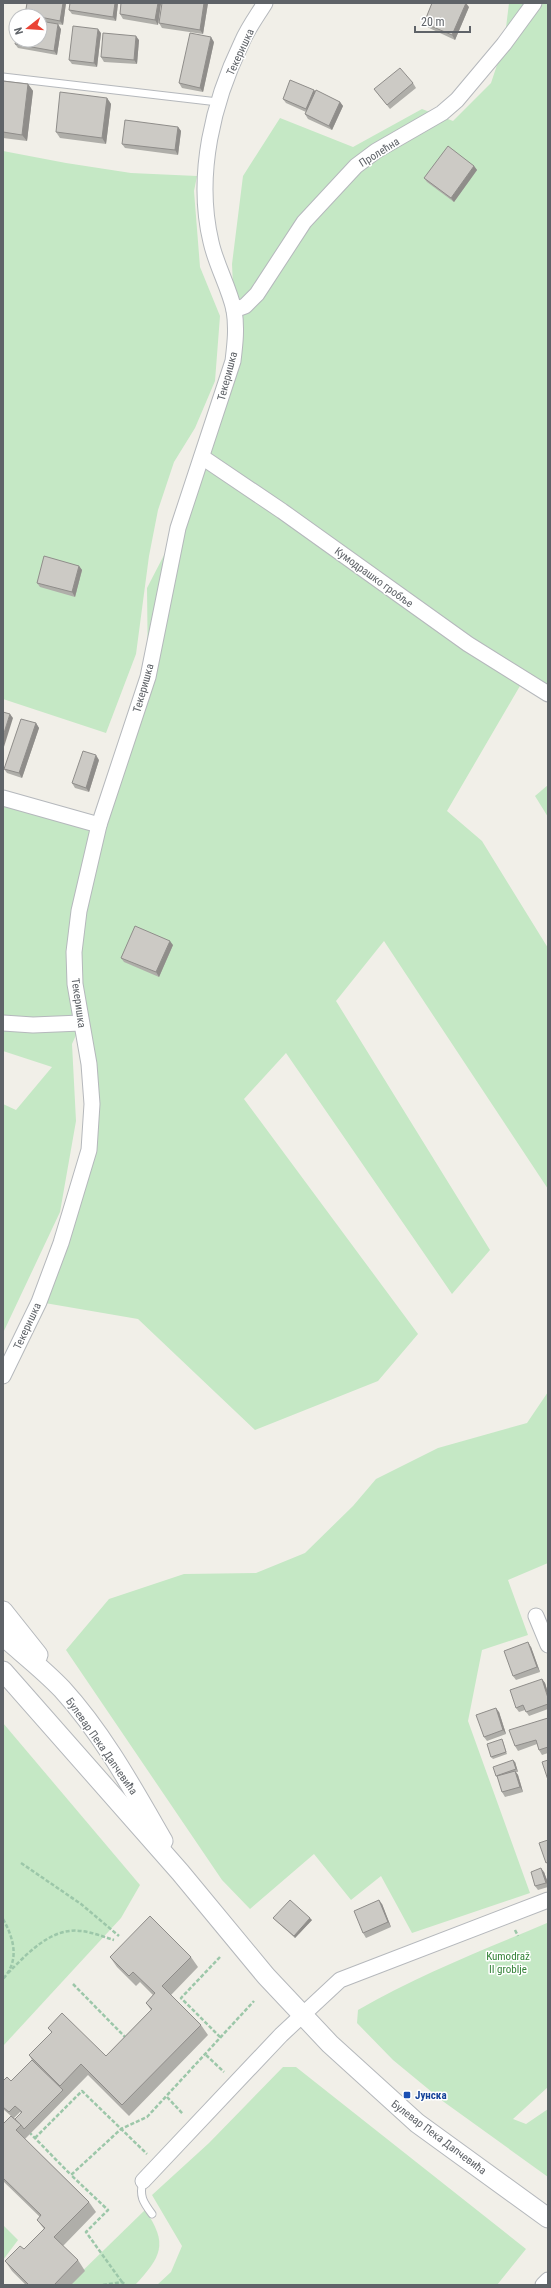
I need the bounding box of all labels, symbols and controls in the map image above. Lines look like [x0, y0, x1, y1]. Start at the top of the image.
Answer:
north arrow [8, 8, 48, 48]
scale bar [415, 8, 470, 34]
text: 20 m [421, 15, 445, 29]
text: N [12, 25, 26, 36]
street label: Текеришка [224, 27, 257, 78]
street label: Пролећна [357, 135, 402, 170]
street label: Текеришка [215, 350, 240, 402]
street label: Кумодрашко гробље [332, 545, 416, 610]
street label: Текеришка [130, 662, 157, 714]
street label: Текеришка [69, 977, 88, 1029]
street label: Текеришка [11, 1301, 44, 1352]
street label: Булевар Пека Дапчевића [63, 1695, 140, 1797]
park label: Kumodraž II groblje [486, 1950, 530, 1976]
place label: Јунска [415, 2089, 447, 2102]
marker: Јунска [402, 2090, 412, 2100]
street label: Булевар Пека Дапчевића [389, 2097, 489, 2177]

